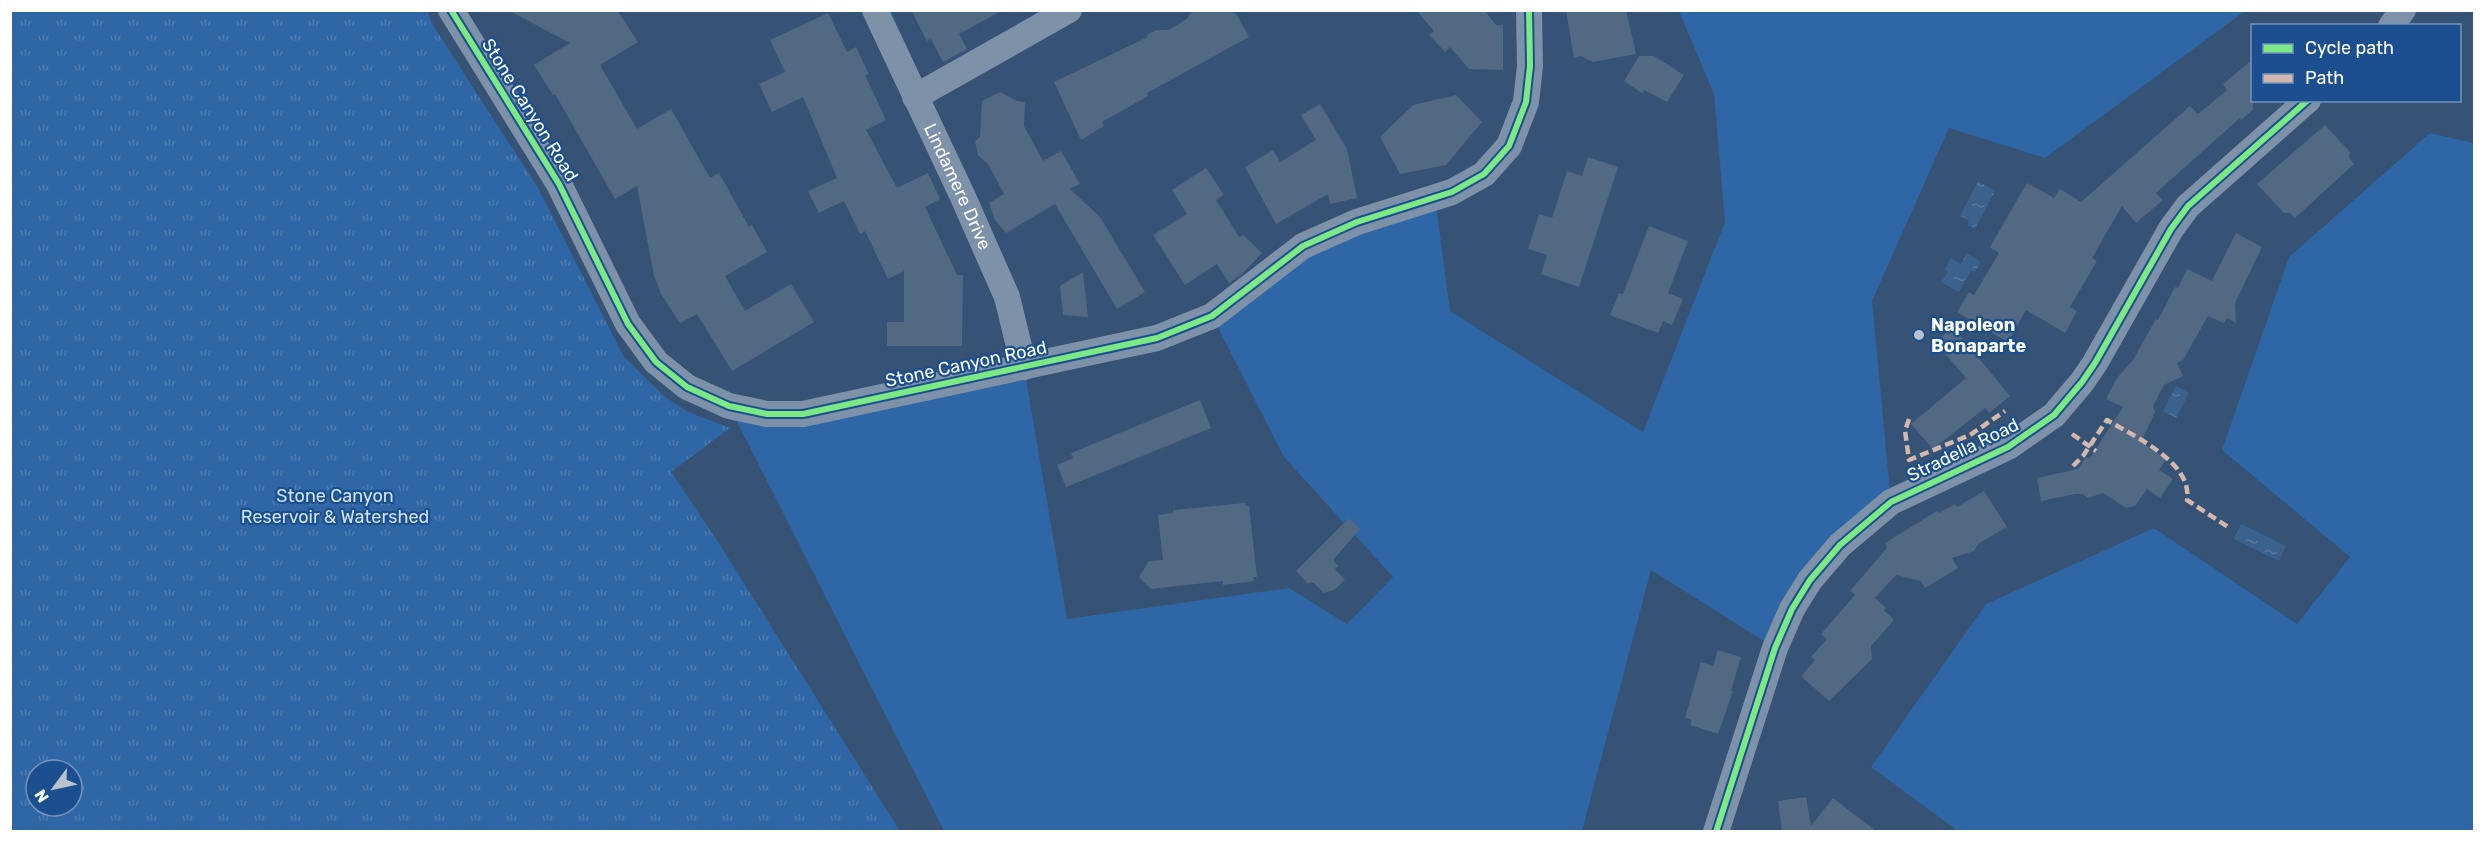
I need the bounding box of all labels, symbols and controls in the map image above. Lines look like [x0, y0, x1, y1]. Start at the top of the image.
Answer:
legend [2251, 24, 2461, 102]
street label: Stone Canyon Road [477, 34, 583, 186]
text: Cycle path [2305, 37, 2394, 59]
text: Path [2305, 67, 2344, 89]
street label: Lindamere Drive [919, 120, 996, 253]
place label: Napoleon Bonaparte [1931, 314, 2026, 357]
marker: Napoleon Bonaparte [1912, 328, 1926, 342]
street label: Stone Canyon Road [883, 336, 1049, 392]
street label: Stradella Road [1904, 414, 2022, 486]
park label: Stone Canyon Reservoir & Watershed [241, 485, 429, 528]
north arrow [24, 758, 84, 818]
text: N [31, 786, 53, 806]

